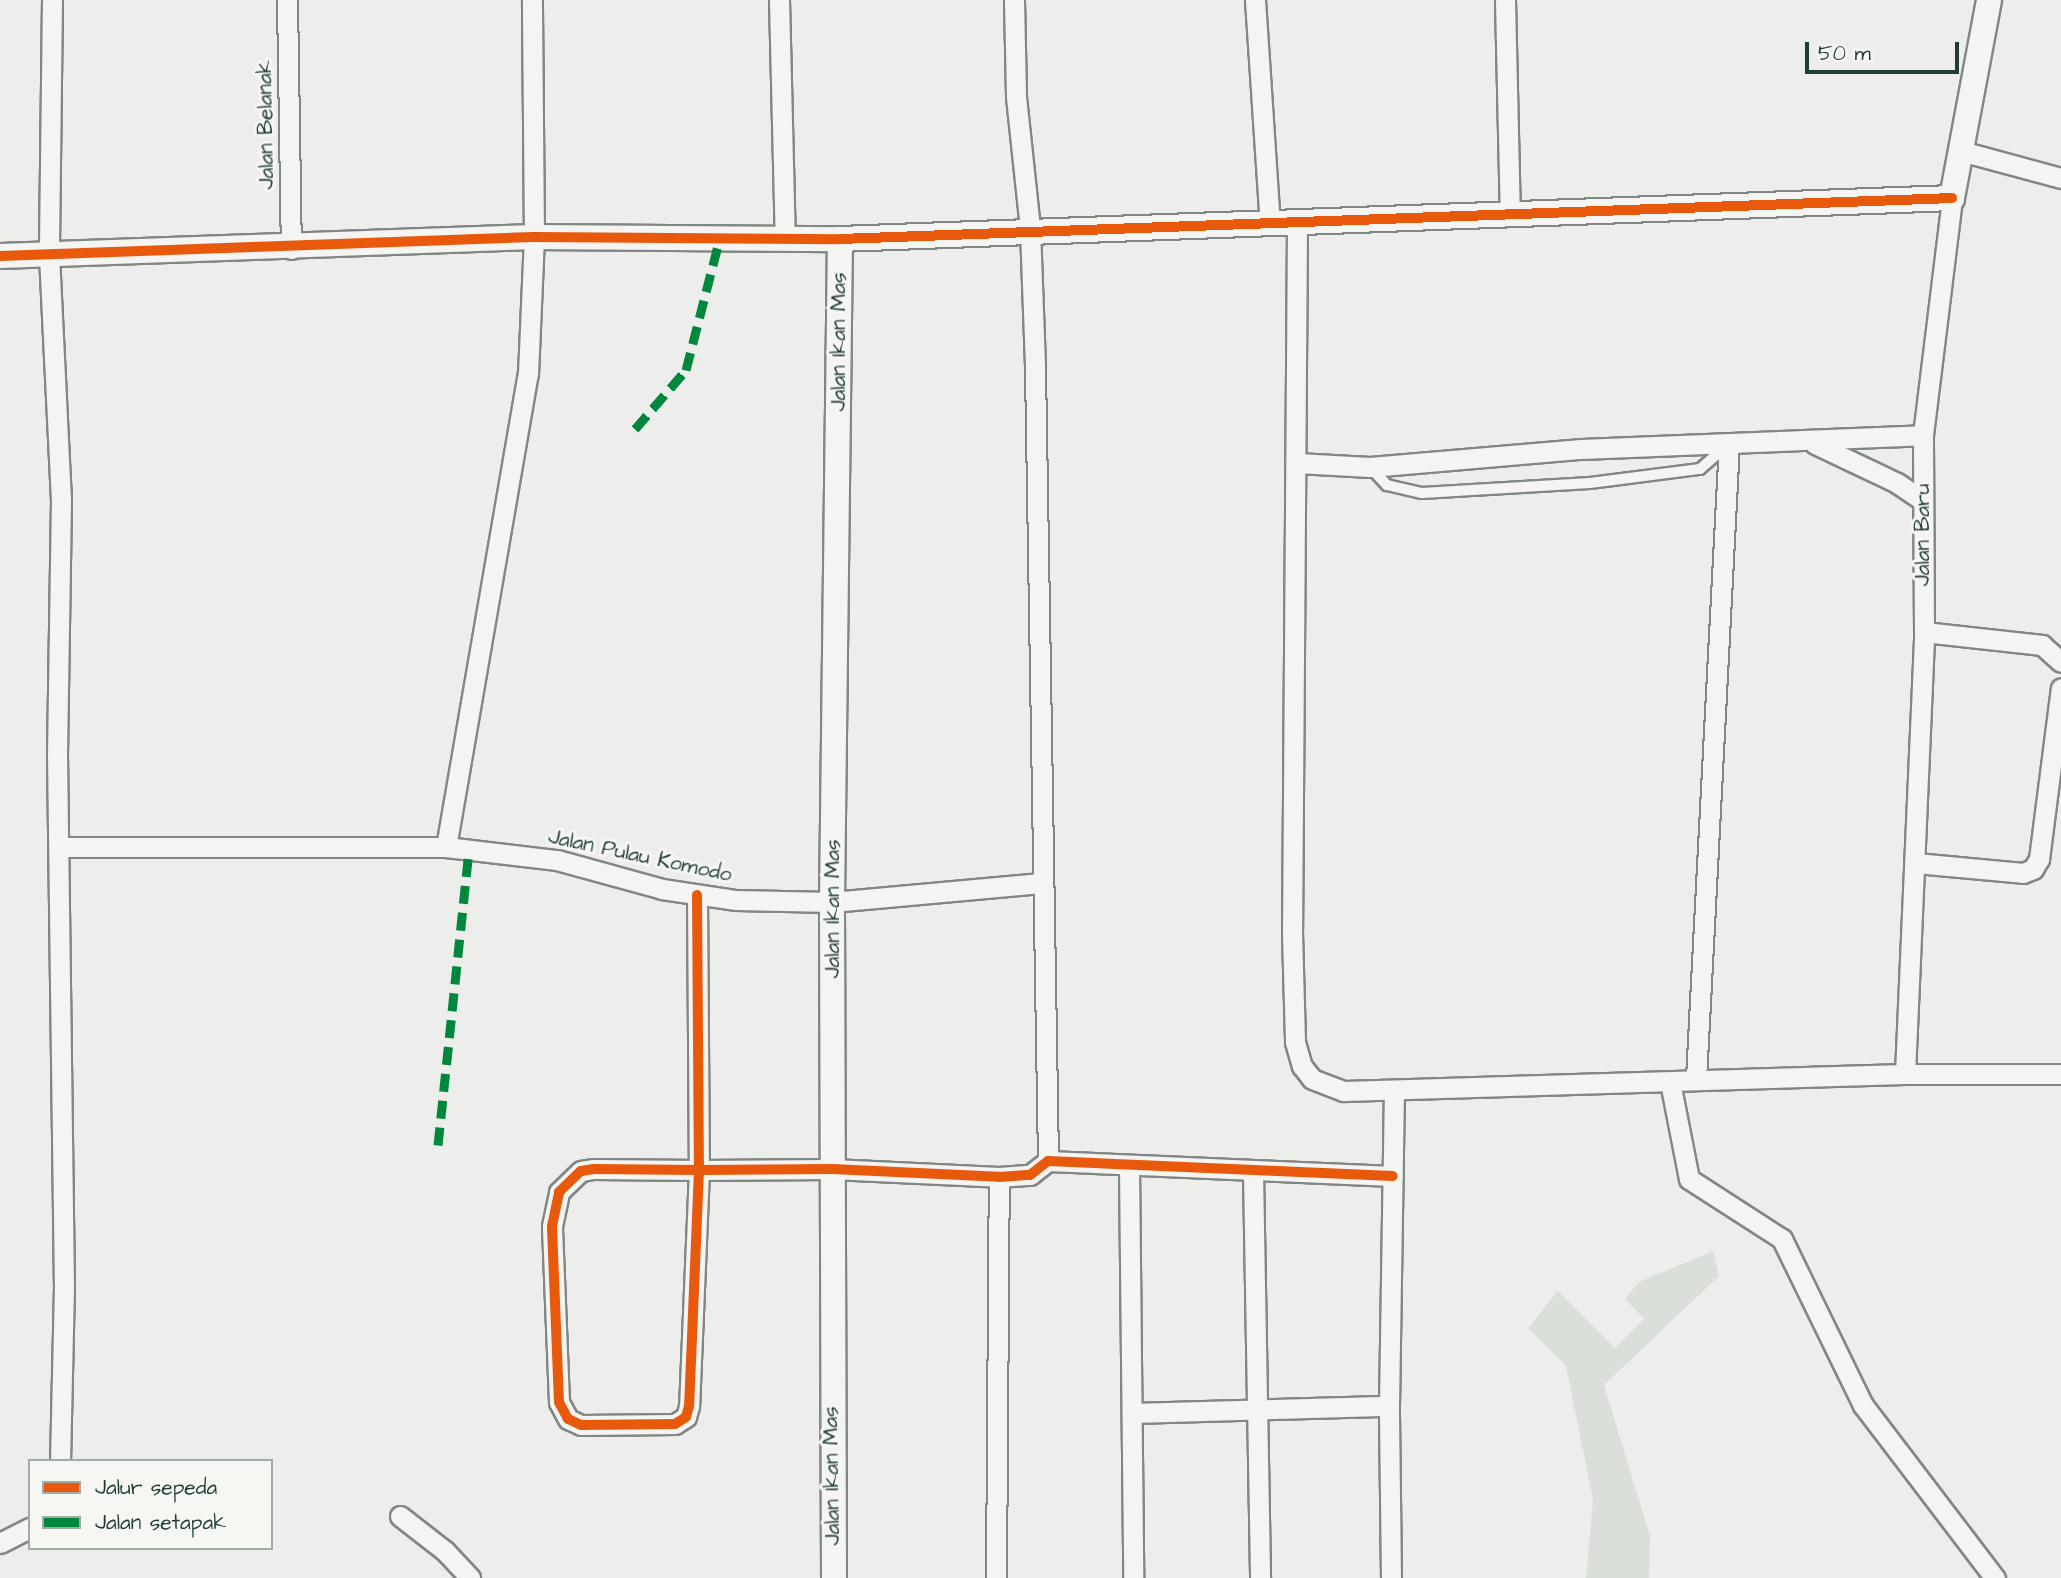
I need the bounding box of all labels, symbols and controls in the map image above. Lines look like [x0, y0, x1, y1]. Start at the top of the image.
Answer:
scale bar [1809, 28, 1963, 72]
text: 50 m [1818, 39, 1871, 68]
street label: Jalan Belanak [252, 60, 280, 190]
street label: Jalan Ikan Mas [826, 273, 852, 411]
street label: Jalan Baru [1910, 484, 1936, 586]
street label: Jalan Pulau Komodo [546, 824, 734, 888]
street label: Jalan Ikan Mas [820, 840, 846, 978]
street label: Jalan Ikan Mas [818, 1406, 846, 1546]
legend [28, 1459, 273, 1550]
text: Jalur sepeda [95, 1473, 217, 1502]
text: Jalan setapak [95, 1508, 226, 1537]

